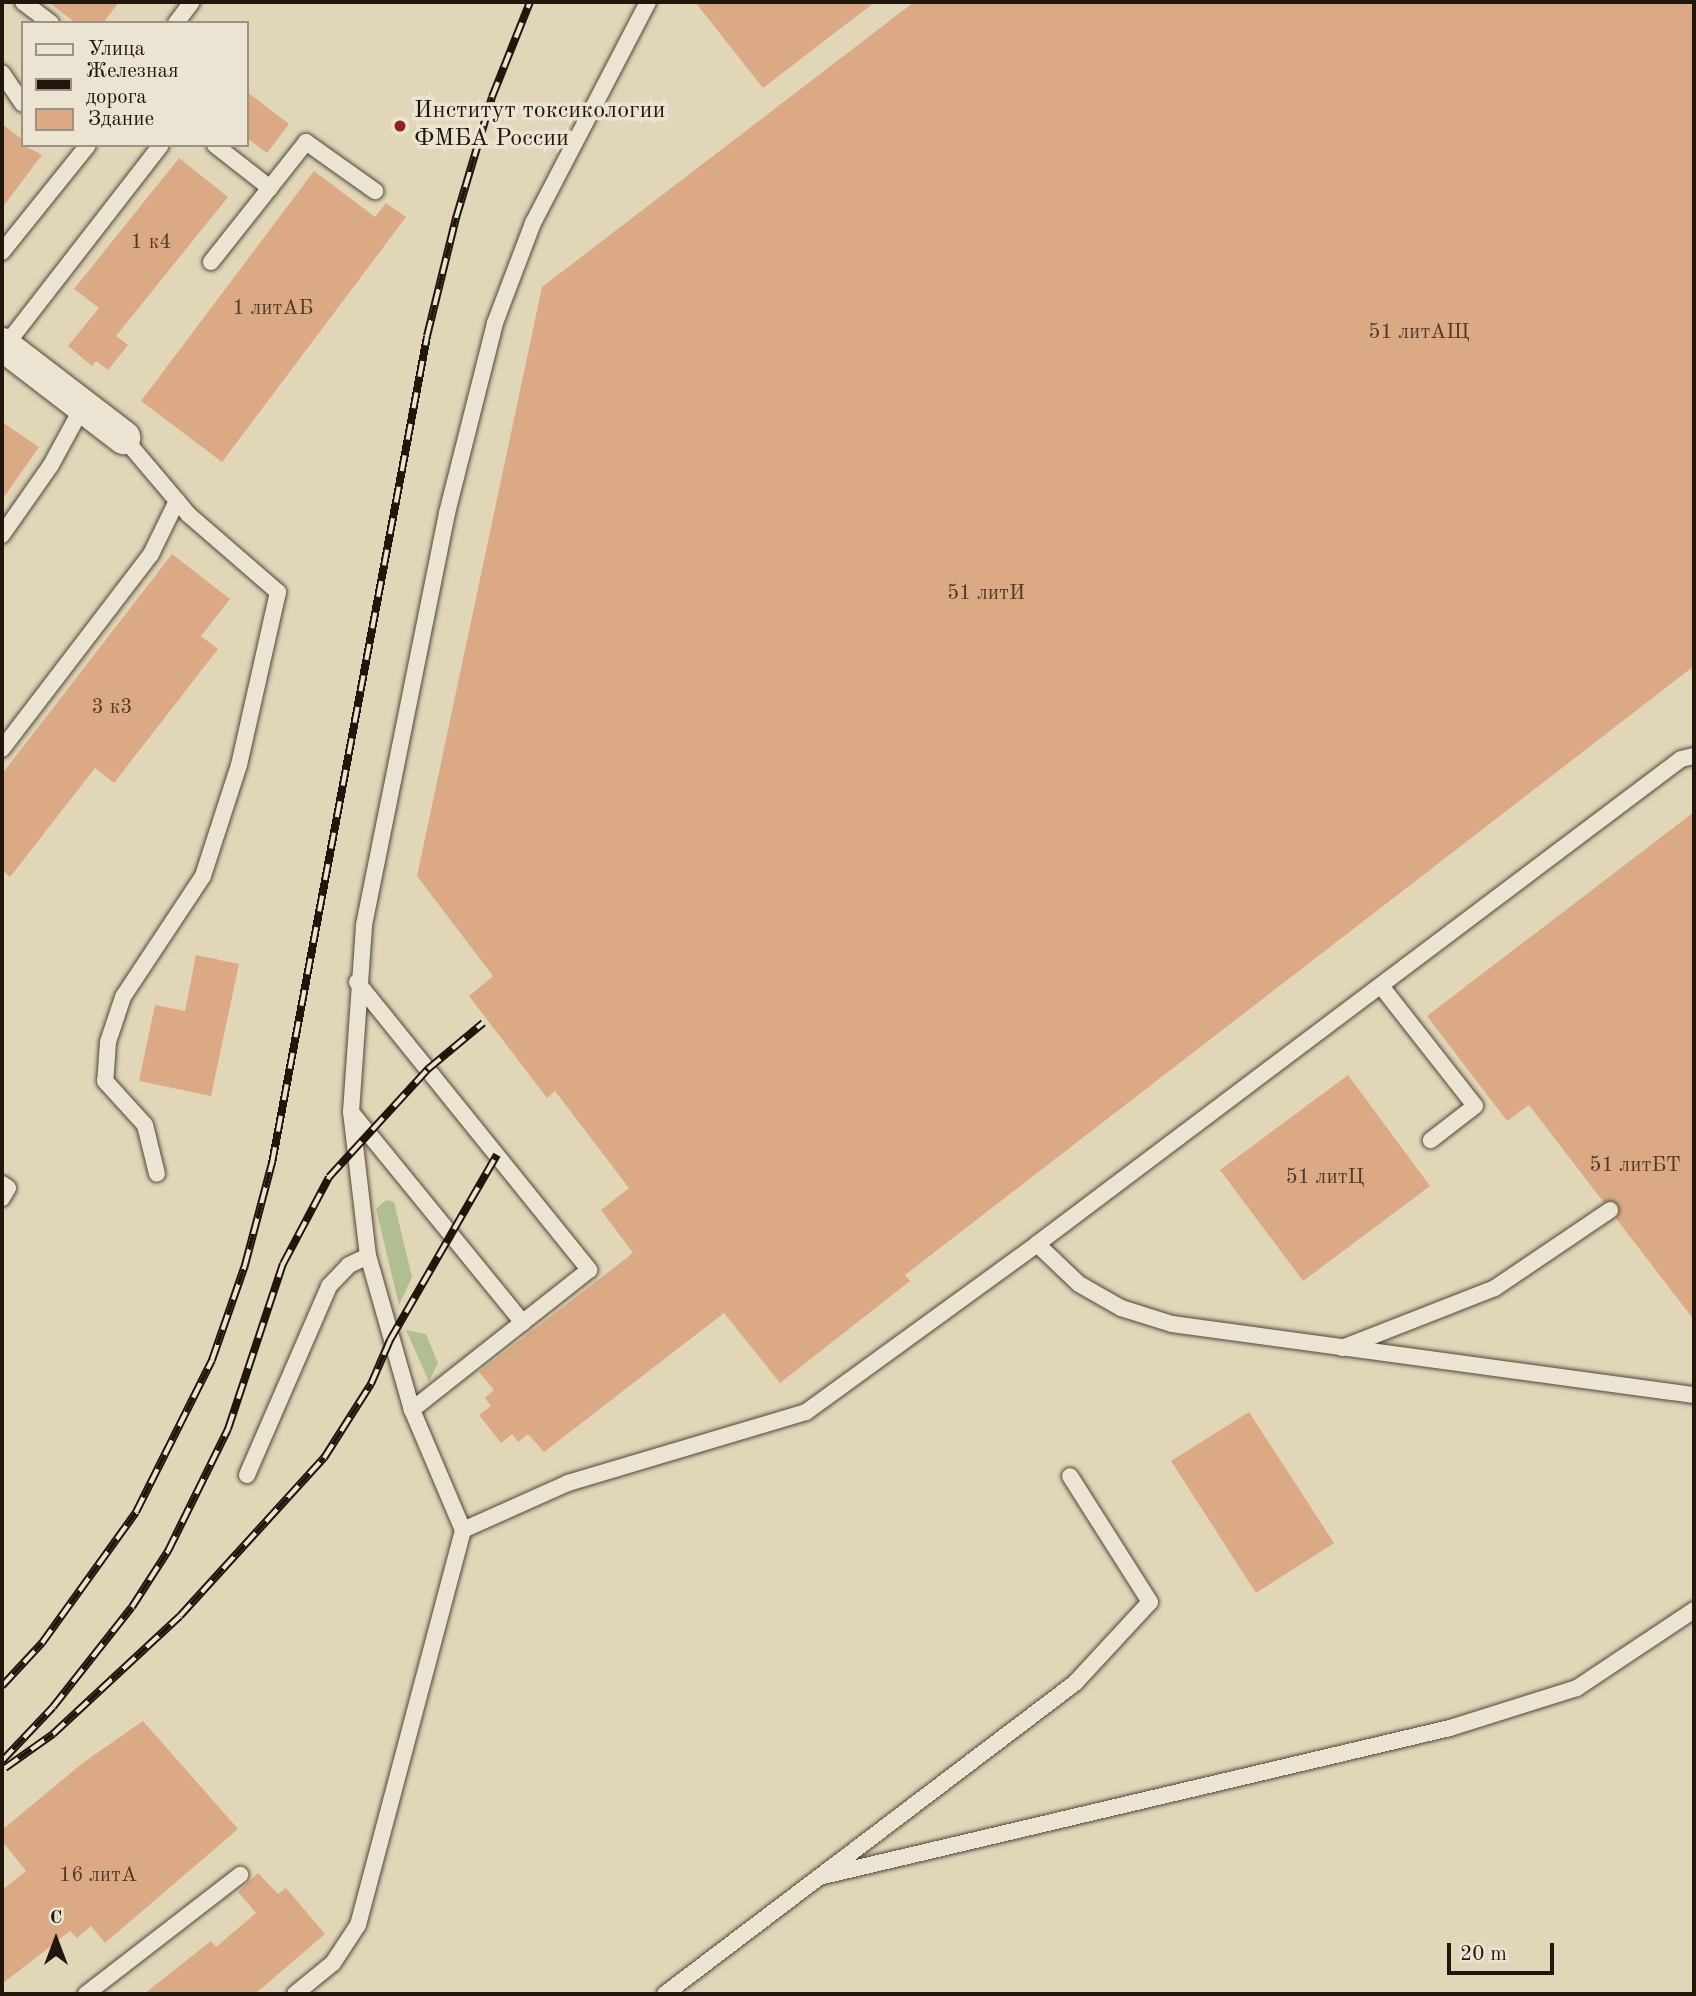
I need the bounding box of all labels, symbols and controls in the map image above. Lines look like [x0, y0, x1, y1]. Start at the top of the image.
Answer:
legend [21, 21, 248, 147]
text: Улица [88, 39, 145, 60]
text: Железная дорога [86, 61, 179, 108]
place label: Институт токсикологии ФМБА России [414, 98, 665, 154]
text: Здание [88, 109, 154, 130]
marker: Институт токсикологии ФМБА России [392, 118, 408, 134]
house number: 1 к4 [131, 230, 171, 256]
house number: 1 литАБ [233, 296, 313, 322]
house number: 51 литАЩ [1368, 320, 1470, 346]
house number: 51 литИ [947, 581, 1025, 607]
house number: 3 к3 [92, 695, 132, 721]
house number: 51 литБТ [1589, 1153, 1681, 1179]
house number: 51 литЦ [1286, 1165, 1364, 1191]
house number: 16 литА [59, 1863, 137, 1889]
north arrow [21, 1905, 91, 1975]
text: С [50, 1909, 62, 1928]
scale bar [1451, 1930, 1558, 1974]
text: 20 m [1460, 1944, 1507, 1965]

